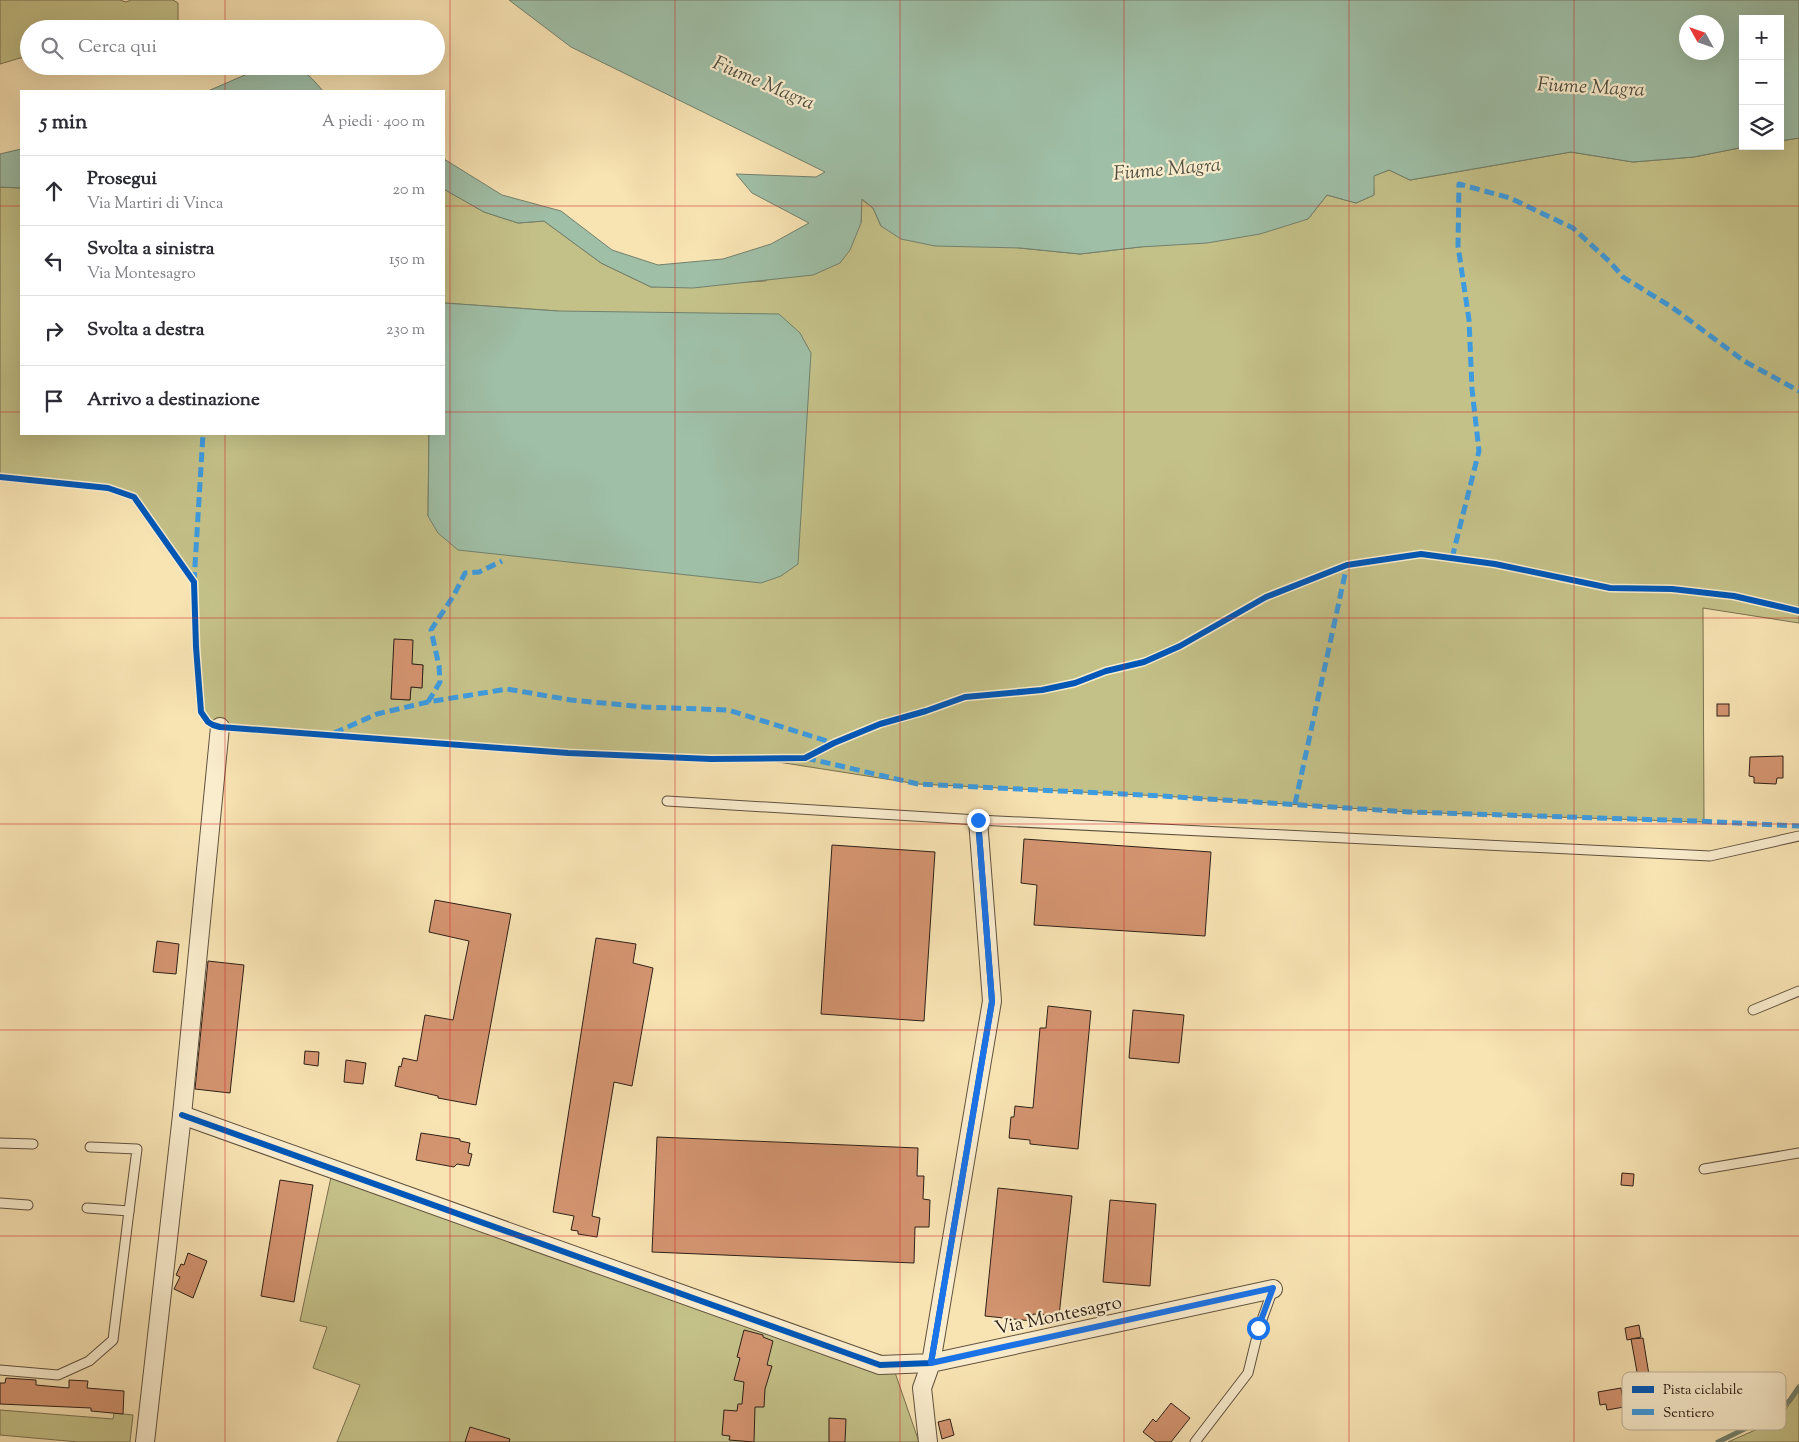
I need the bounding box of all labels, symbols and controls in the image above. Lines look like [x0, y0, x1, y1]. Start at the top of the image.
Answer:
north arrow [1679, 15, 1724, 60]
map controls [1739, 15, 1784, 150]
button: + [1739, 15, 1784, 60]
search box [20, 20, 445, 75]
icon: search [38, 34, 66, 62]
text: Cerca qui [78, 34, 157, 61]
water label: Fiume Magra [708, 50, 818, 119]
button: − [1739, 60, 1784, 105]
water label: Fiume Magra [1536, 71, 1646, 106]
button: layers [1739, 105, 1784, 150]
text: 5 min [40, 108, 87, 138]
text: A piedi · 400 m [322, 111, 425, 134]
water label: Fiume Magra [1112, 151, 1222, 190]
text: Prosegui [87, 166, 157, 193]
icon: ahead [40, 177, 68, 205]
text: 20 m [392, 179, 425, 202]
text: Via Martiri di Vinca [87, 193, 223, 216]
text: Svolta a sinistra [87, 236, 215, 263]
icon: left [40, 247, 68, 275]
text: 150 m [389, 249, 425, 272]
text: Via Montesagro [87, 263, 196, 286]
icon: right [40, 317, 68, 345]
text: Svolta a destra [87, 317, 204, 344]
text: 230 m [386, 319, 425, 342]
icon: arrive [40, 387, 68, 415]
text: Arrivo a destinazione [87, 387, 260, 414]
route end [967, 809, 990, 832]
street label: Via Montesagro [993, 1290, 1124, 1343]
route start [1247, 1317, 1270, 1340]
legend [1622, 1372, 1786, 1430]
text: Pista ciclabile [1663, 1381, 1743, 1401]
text: Sentiero [1663, 1404, 1714, 1424]

